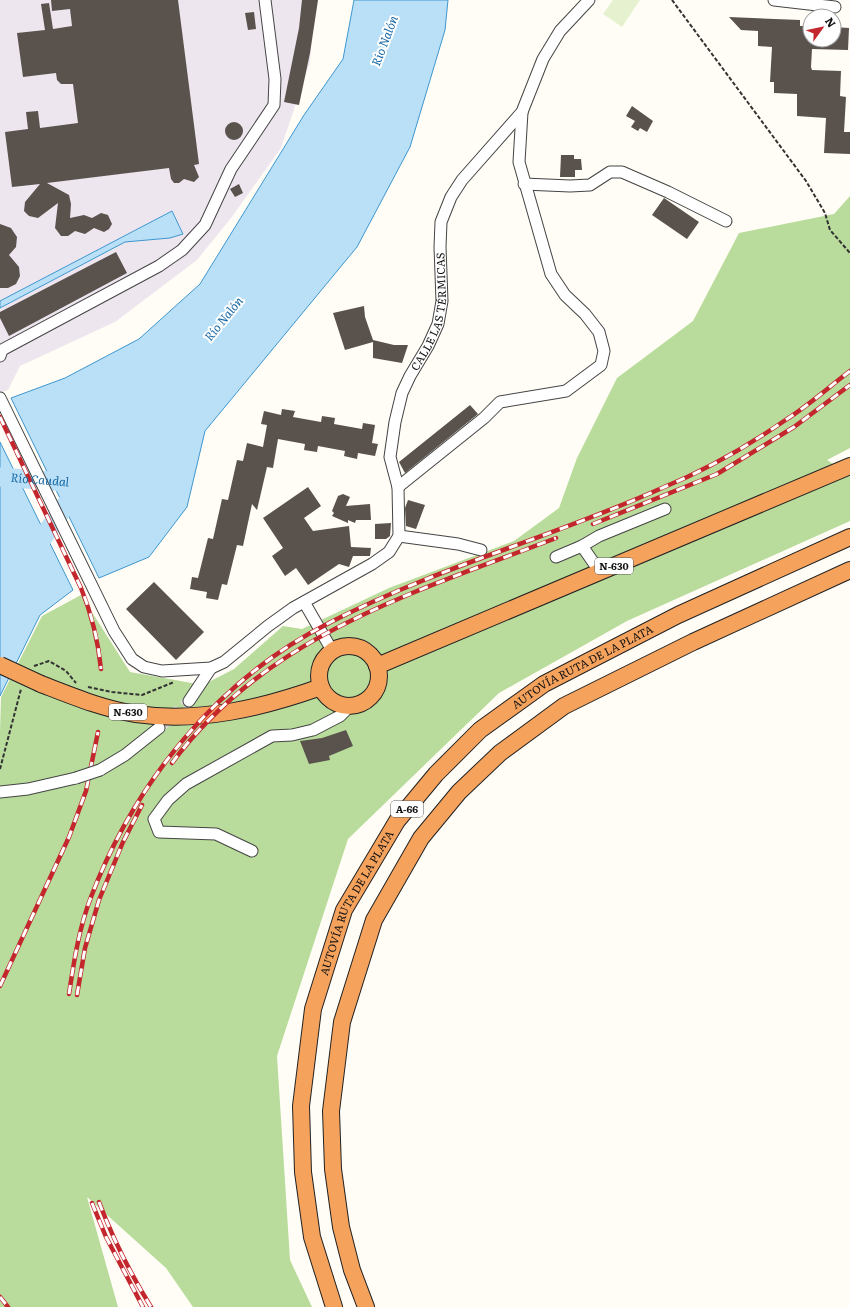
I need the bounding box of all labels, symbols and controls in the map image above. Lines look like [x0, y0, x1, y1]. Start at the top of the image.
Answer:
north arrow [802, 8, 842, 48]
water label: Río Nalón [366, 13, 402, 68]
text: N [822, 14, 840, 30]
street label: CALLE LAS TÉRMICAS [406, 252, 449, 373]
water label: Río Nalón [200, 292, 247, 344]
water label: Río Caudal [10, 468, 70, 490]
road number: N-630 [595, 558, 633, 574]
street label: AUTOVÍA RUTA DE LA PLATA [508, 620, 655, 712]
road number: N-630 [109, 704, 147, 720]
road number: A-66 [391, 801, 423, 817]
street label: AUTOVÍA RUTA DE LA PLATA [315, 827, 397, 977]

